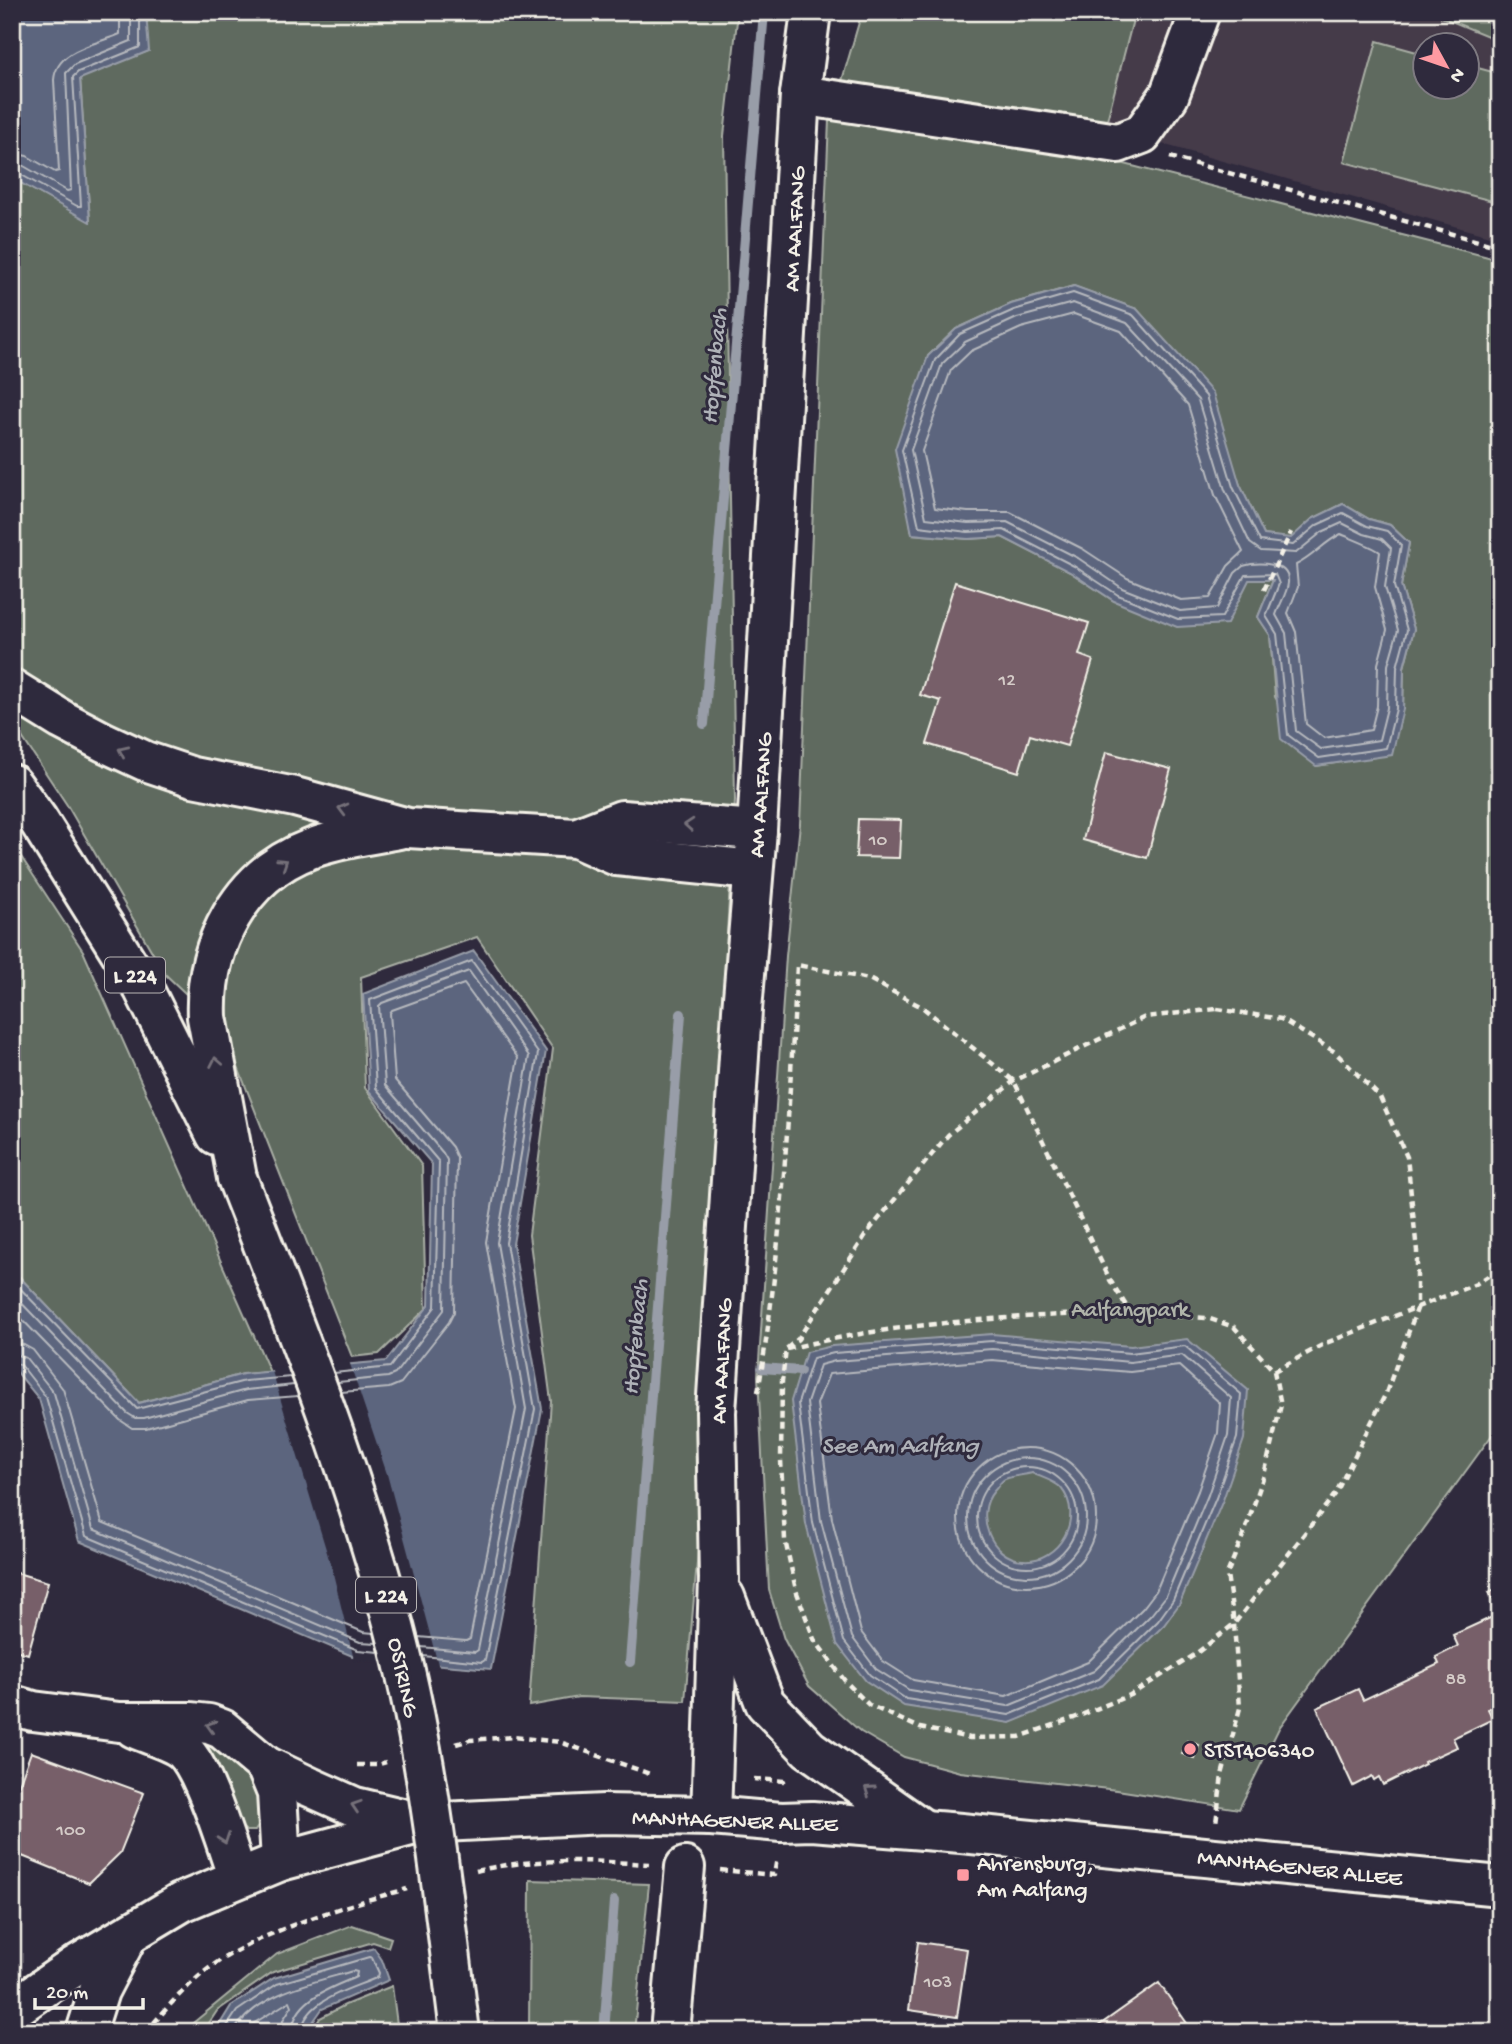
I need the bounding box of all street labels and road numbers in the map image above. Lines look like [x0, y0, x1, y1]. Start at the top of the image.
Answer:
street label: AM AALFANG [780, 164, 813, 293]
street label: AM AALFANG [745, 730, 780, 859]
road number: L 224 [105, 958, 165, 992]
street label: AM AALFANG [707, 1296, 740, 1425]
road number: L 224 [356, 1578, 416, 1612]
street label: OSTRING [380, 1636, 423, 1721]
street label: MANHAGENER ALLEE [631, 1805, 840, 1840]
street label: MANHAGENER ALLEE [1196, 1845, 1405, 1894]

